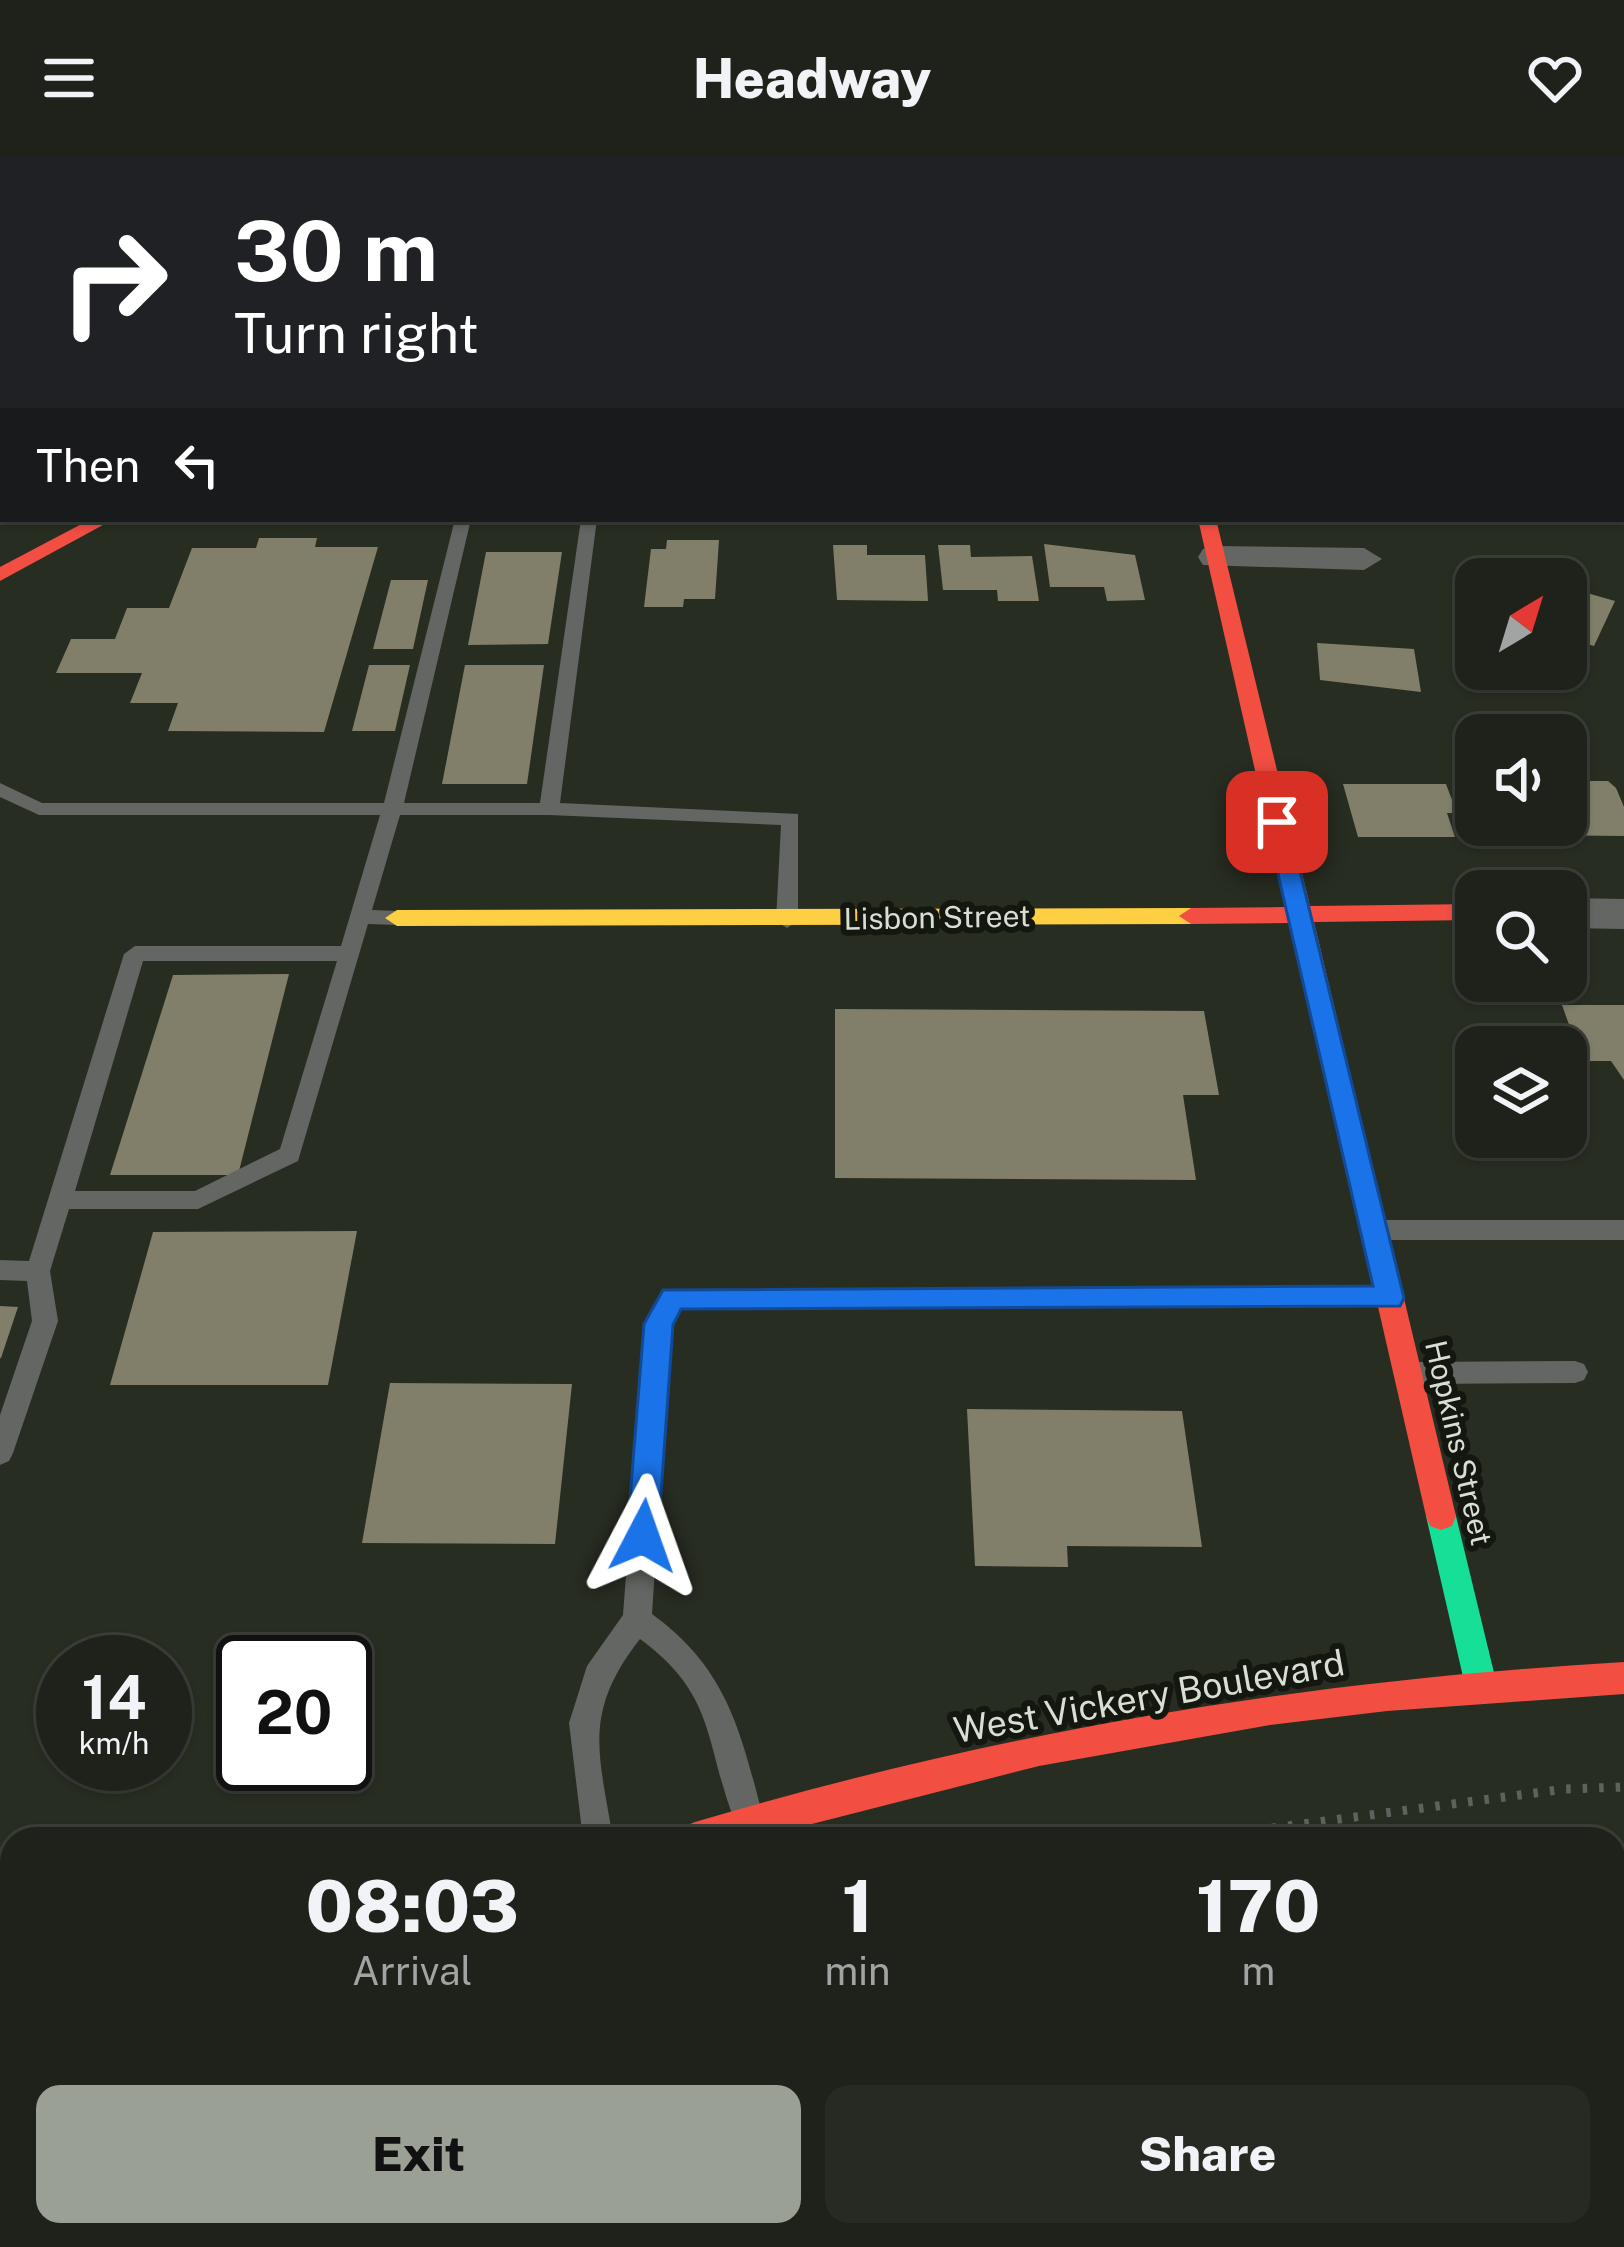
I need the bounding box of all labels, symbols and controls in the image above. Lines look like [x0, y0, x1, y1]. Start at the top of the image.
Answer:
icon: menu [36, 45, 102, 111]
icon: heart [1522, 45, 1588, 111]
text: Headway [693, 47, 931, 110]
text: 30 m [234, 201, 438, 300]
icon: right [36, 204, 192, 360]
text: Turn right [234, 302, 479, 365]
icon: left [164, 432, 230, 498]
text: Then [36, 439, 140, 492]
north arrow [1455, 558, 1587, 690]
map controls [1455, 558, 1587, 1158]
button: sound [1455, 714, 1587, 846]
pin [1226, 771, 1328, 873]
icon: arrive [1244, 789, 1310, 855]
button: search [1455, 870, 1587, 1002]
street label: Lisbon Street [843, 897, 1031, 937]
button: layers [1455, 1026, 1587, 1158]
street label: Hopkins Street [1418, 1337, 1500, 1549]
position arrow [580, 1473, 706, 1599]
speed limit sign: 20 [216, 1635, 372, 1791]
street label: West Vickery Boulevard [950, 1641, 1348, 1751]
text: 14 [81, 1662, 147, 1733]
text: km/h [79, 1725, 149, 1761]
text: 08:03 [305, 1864, 519, 1948]
text: 1 [842, 1864, 873, 1948]
text: 170 [1196, 1864, 1321, 1948]
text: Arrival [352, 1948, 472, 1994]
text: min [824, 1948, 891, 1994]
text: m [1241, 1948, 1275, 1994]
button: Exit [36, 2085, 801, 2223]
button: Share [825, 2085, 1590, 2223]

